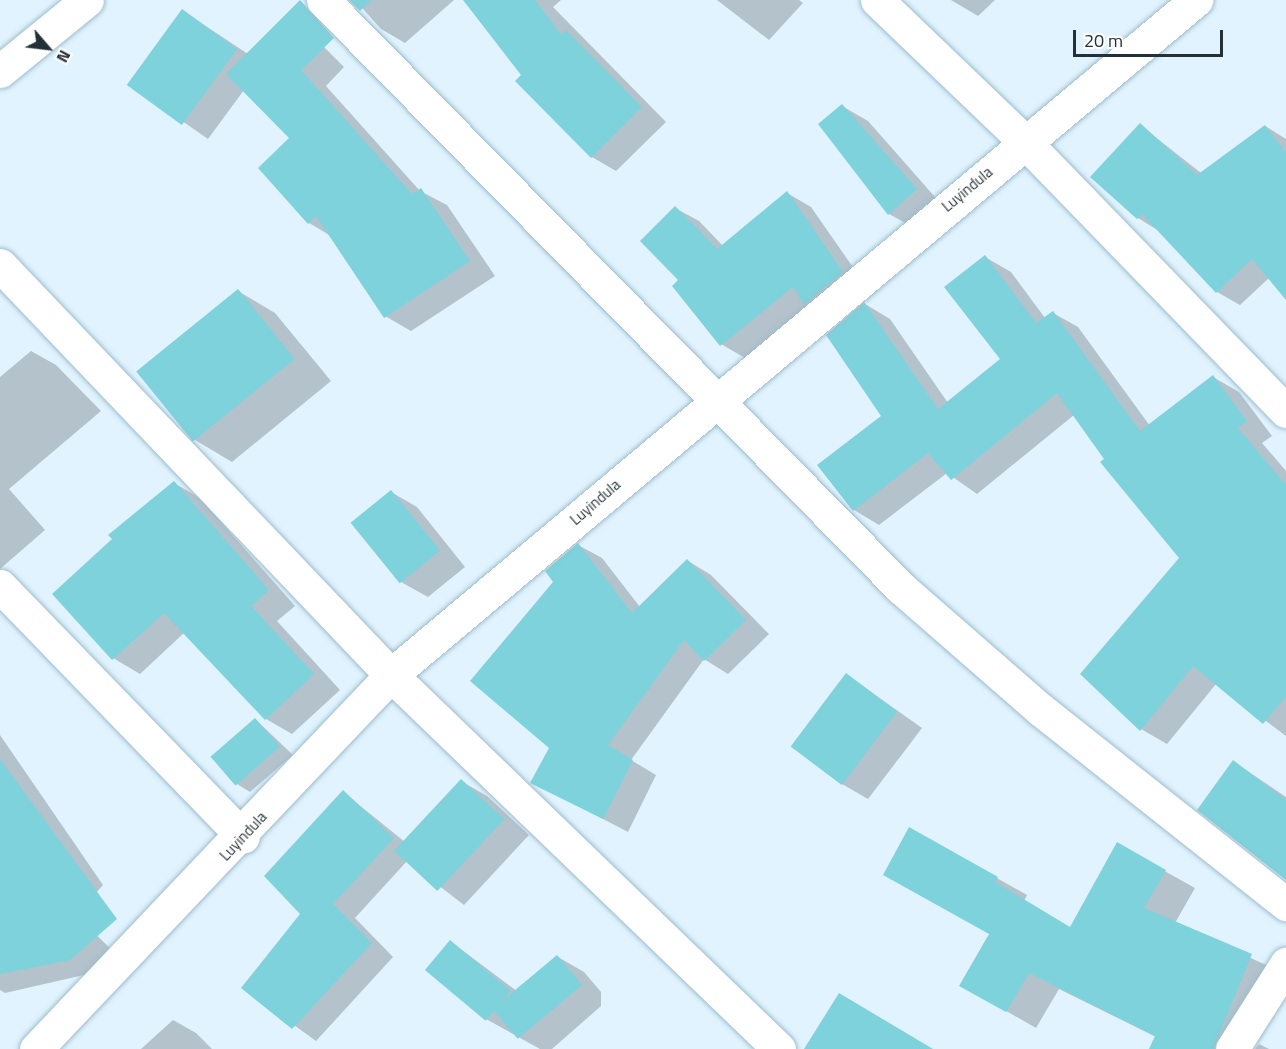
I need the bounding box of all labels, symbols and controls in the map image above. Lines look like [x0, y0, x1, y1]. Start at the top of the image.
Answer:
north arrow [18, 18, 78, 78]
scale bar [1076, 18, 1226, 56]
text: 20 m [1084, 27, 1123, 54]
text: N [51, 46, 77, 67]
street label: Luyindula [938, 163, 996, 215]
street label: Luyindula [566, 475, 624, 529]
street label: Luyindula [216, 808, 270, 864]

